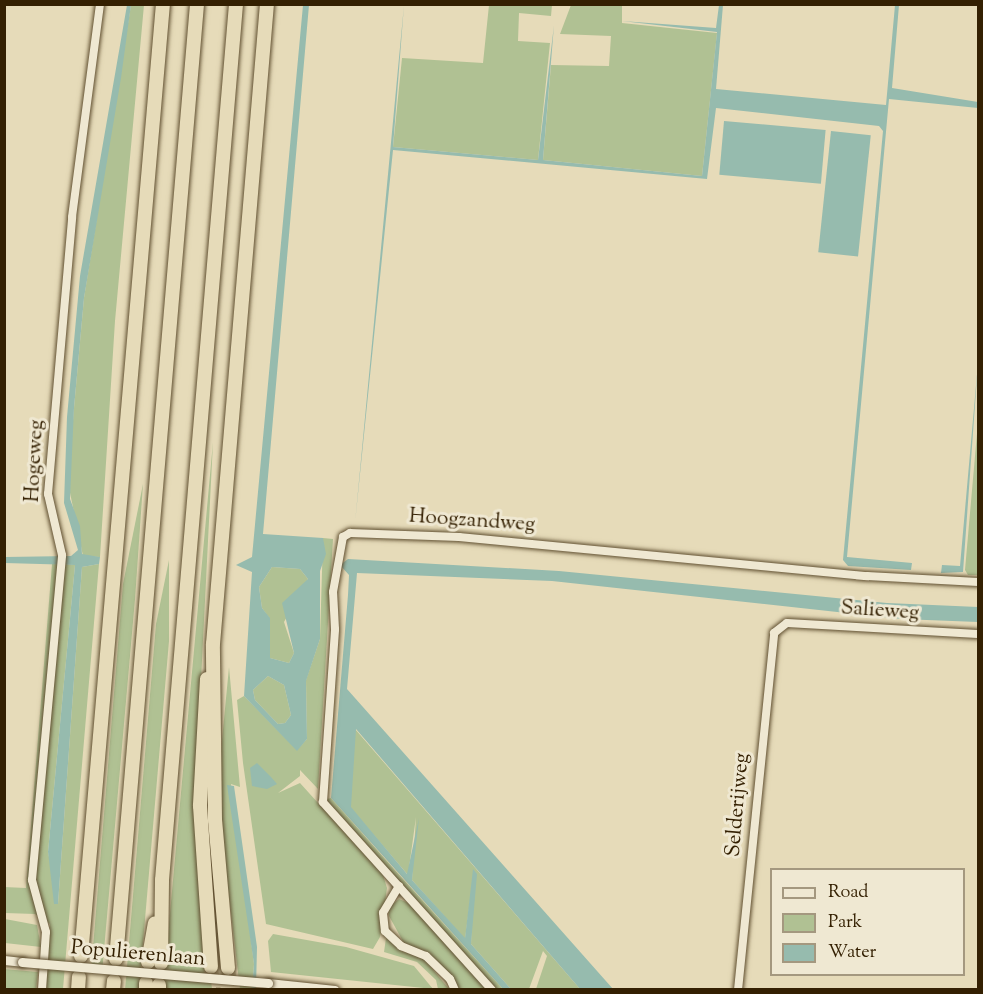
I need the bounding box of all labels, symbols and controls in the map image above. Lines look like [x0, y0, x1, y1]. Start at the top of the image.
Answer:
street label: Hogeweg [20, 419, 50, 503]
street label: Hoogzandweg [408, 504, 536, 538]
street label: Salieweg [840, 596, 920, 626]
street label: Selderijweg [721, 752, 755, 858]
legend [770, 868, 965, 976]
text: Road [828, 880, 868, 906]
text: Park [828, 910, 862, 936]
street label: Populierenlaan [70, 936, 206, 972]
text: Water [828, 940, 876, 966]

